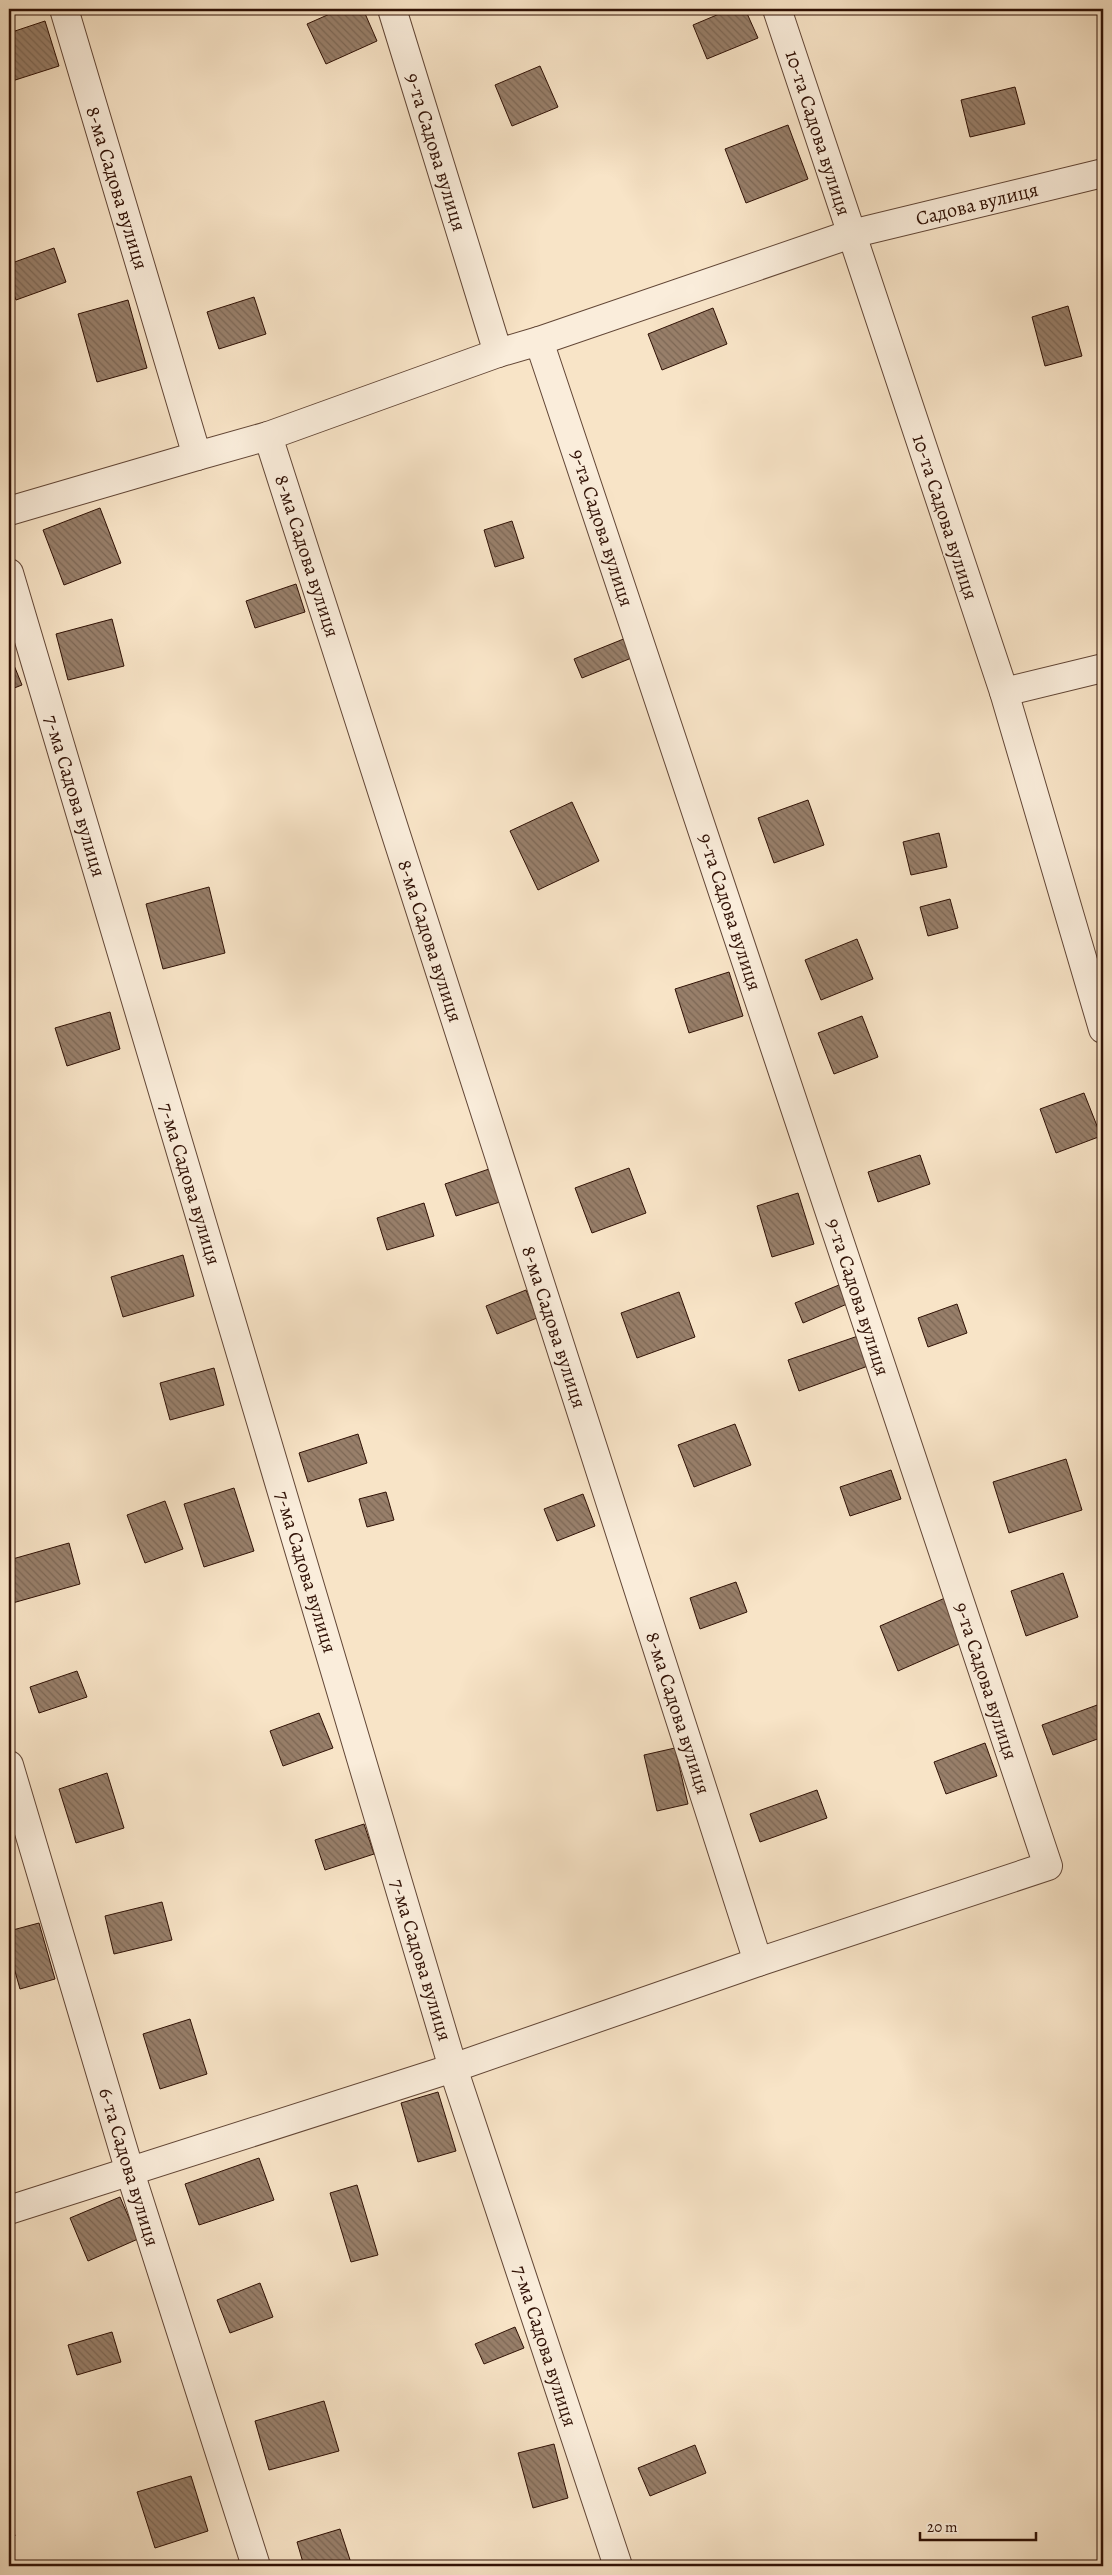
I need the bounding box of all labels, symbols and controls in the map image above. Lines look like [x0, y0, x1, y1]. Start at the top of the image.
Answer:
street label: 10-та Садова вулиця [779, 47, 857, 219]
street label: 9-та Садова вулиця [399, 70, 473, 234]
street label: 8-ма Садова вулиця [79, 103, 155, 273]
street label: Садова вулиця [913, 176, 1041, 232]
street label: 10-та Садова вулиця [906, 431, 984, 603]
street label: 9-та Садова вулиця [564, 446, 640, 610]
street label: 8-ма Садова вулиця [268, 471, 346, 641]
street label: 7-ма Садова вулиця [38, 712, 112, 880]
street label: 9-та Садова вулиця [692, 830, 768, 994]
street label: 8-ма Садова вулиця [391, 856, 469, 1026]
street label: 7-ма Садова вулиця [153, 1100, 227, 1268]
street label: 9-та Садова вулиця [820, 1215, 896, 1379]
street label: 8-ма Садова вулиця [515, 1242, 593, 1412]
street label: 7-ма Садова вулиця [269, 1488, 343, 1656]
street label: 9-та Садова вулиця [948, 1599, 1024, 1763]
street label: 8-ма Садова вулиця [639, 1628, 717, 1798]
street label: 7-ма Садова вулиця [384, 1876, 458, 2044]
street label: 6-та Садова вулиця [92, 2085, 166, 2249]
street label: 7-ма Садова вулиця [506, 2262, 584, 2430]
scale bar [920, 2510, 1036, 2542]
text: 20 m [927, 2517, 958, 2537]

